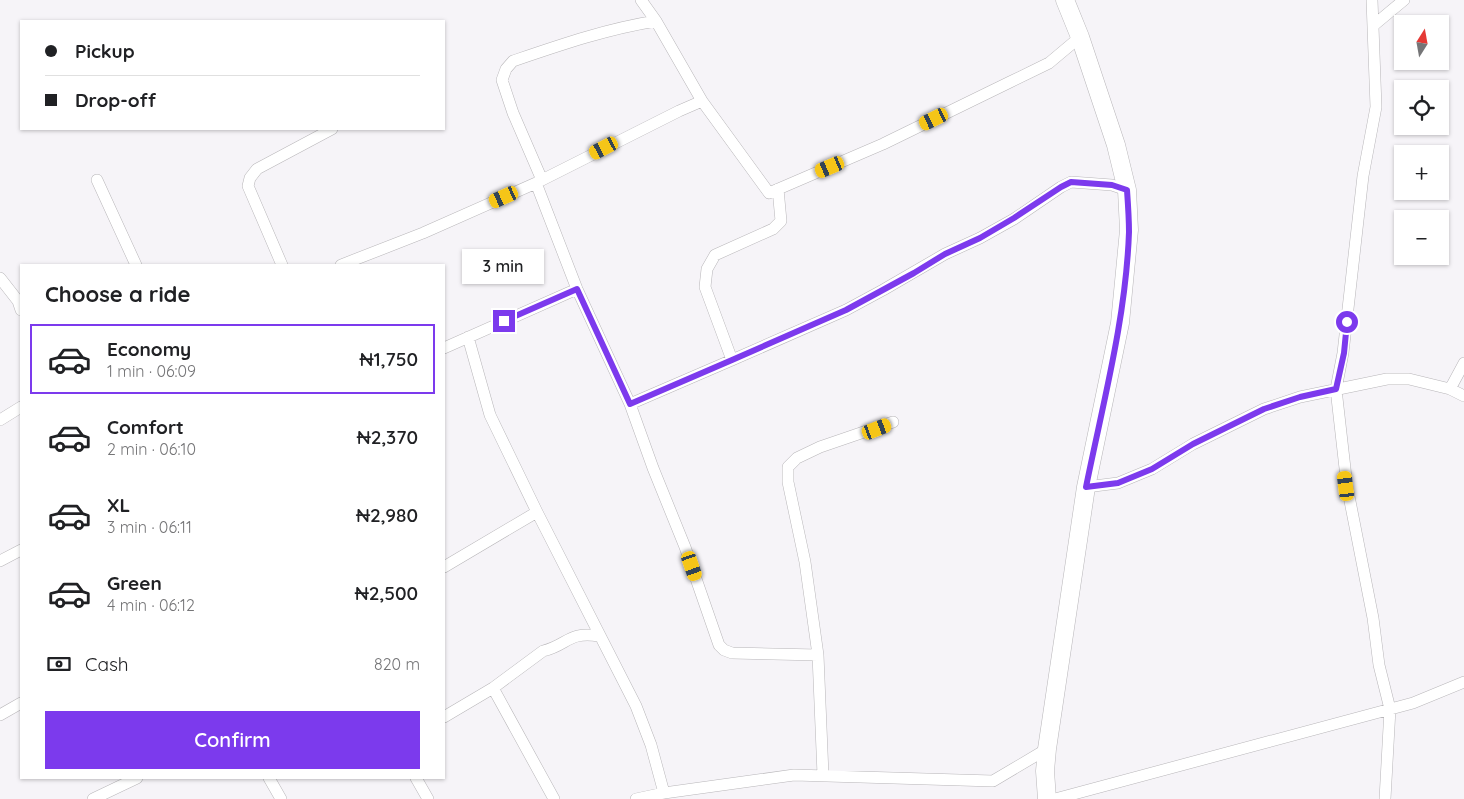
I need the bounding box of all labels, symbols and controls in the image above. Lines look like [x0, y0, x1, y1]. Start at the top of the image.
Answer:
north arrow [1394, 15, 1449, 70]
map controls [1394, 15, 1449, 265]
text: Pickup [75, 39, 135, 63]
button: locate [1394, 80, 1449, 135]
text: Drop-off [75, 88, 156, 112]
car [917, 106, 950, 132]
car [587, 135, 620, 161]
button: + [1394, 145, 1449, 200]
car [813, 154, 846, 180]
car [487, 184, 520, 210]
button: − [1394, 210, 1449, 265]
callout: 3 min [463, 248, 545, 284]
text: 3 min [483, 256, 523, 276]
text: Choose a ride [45, 280, 190, 308]
route end [493, 310, 515, 332]
route start [1336, 311, 1358, 333]
icon: car [47, 337, 92, 382]
text: Economy [107, 337, 191, 361]
text: ₦1,750 [360, 347, 418, 371]
text: 1 min · 06:09 [107, 361, 196, 381]
icon: car [47, 415, 92, 460]
text: Comfort [107, 415, 184, 439]
car [860, 417, 893, 441]
text: ₦2,370 [357, 425, 418, 449]
text: 2 min · 06:10 [107, 439, 196, 459]
car [1336, 470, 1355, 502]
icon: car [47, 493, 92, 538]
text: XL [107, 493, 130, 517]
text: ₦2,980 [356, 503, 418, 527]
text: 3 min · 06:11 [107, 517, 192, 537]
car [680, 549, 703, 583]
icon: car [47, 571, 92, 616]
text: Green [107, 571, 162, 595]
text: ₦2,500 [355, 581, 418, 605]
text: 4 min · 06:12 [107, 595, 195, 615]
icon: cash [45, 650, 73, 678]
text: Cash [85, 652, 129, 676]
text: 820 m [374, 654, 420, 674]
button: Confirm [45, 711, 420, 769]

